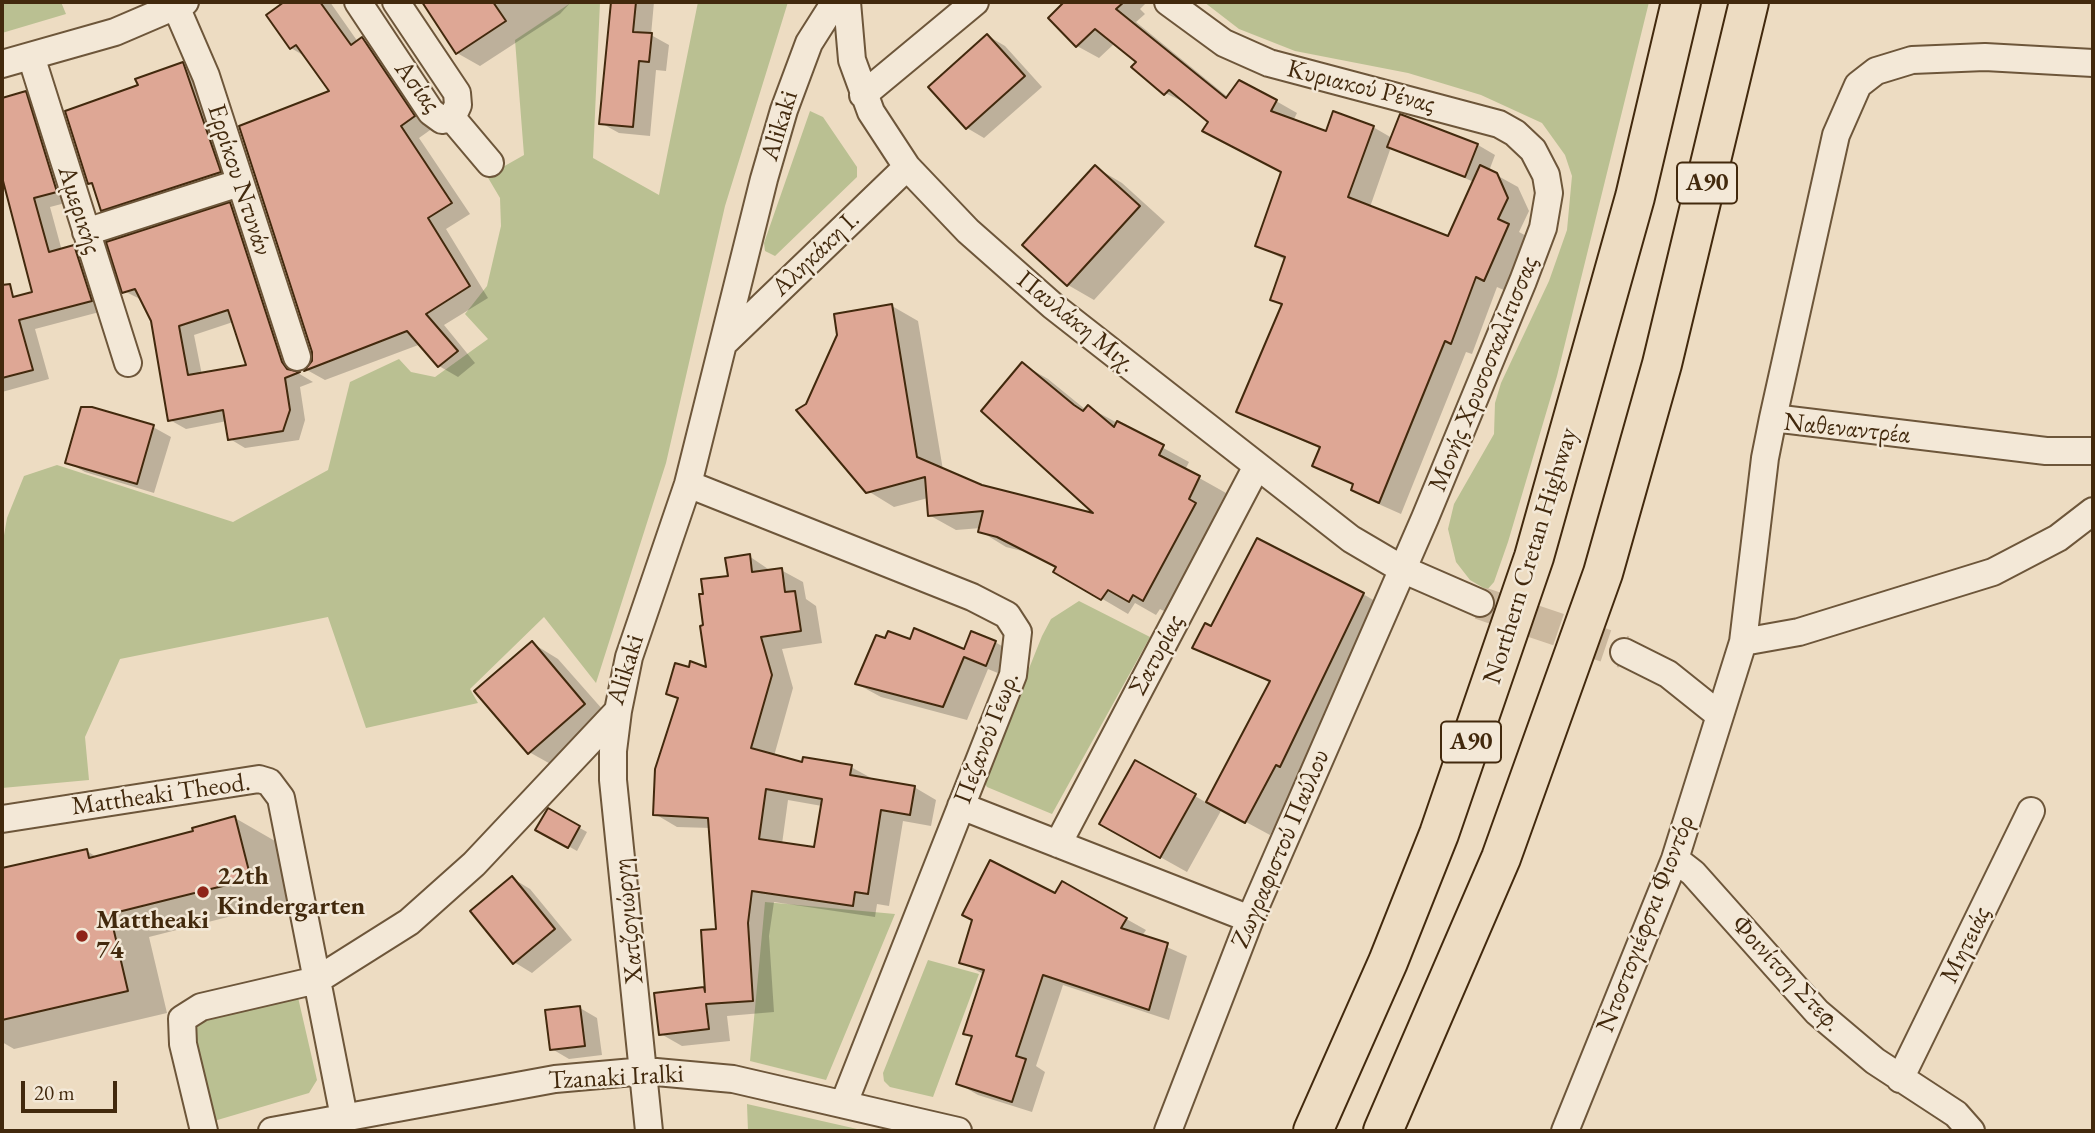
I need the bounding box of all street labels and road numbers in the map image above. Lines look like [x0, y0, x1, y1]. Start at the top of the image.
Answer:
street label: Κυριακού Ρένας [1284, 54, 1438, 120]
street label: Ασίας [387, 55, 447, 119]
street label: Alikaki [755, 87, 805, 165]
street label: Ερρίκου Ντυνάν [200, 100, 278, 260]
street label: Αμερικής [50, 162, 108, 258]
road number: Α90 [1677, 162, 1737, 204]
street label: Αληκάκη Ι. [766, 204, 866, 304]
street label: Μονής Χρυσοσκαλίτισσας [1422, 252, 1546, 496]
street label: Παυλάκη Μιχ. [1010, 264, 1142, 380]
street label: Ναθεναντρέα [1782, 407, 1912, 451]
street label: Northern Cretan Highway [1477, 424, 1585, 688]
street label: Σατυρίας [1123, 609, 1191, 701]
street label: Alikaki [601, 631, 651, 709]
street label: Πεζανού Γεωρ. [948, 667, 1026, 809]
road number: Α90 [1441, 722, 1501, 762]
street label: Ζωγραφιστού Παύλου [1225, 745, 1337, 953]
street label: Mattheaki Theod. [70, 767, 252, 823]
street label: Ντοστογιέφσκι Φιοντόρ [1590, 811, 1702, 1037]
street label: Χατζογιώργη [607, 857, 651, 985]
street label: Μητειάς [1934, 901, 1998, 989]
street label: Φοινίτση Στεφ. [1724, 909, 1848, 1039]
street label: Tzanaki Iralki [547, 1059, 685, 1097]

